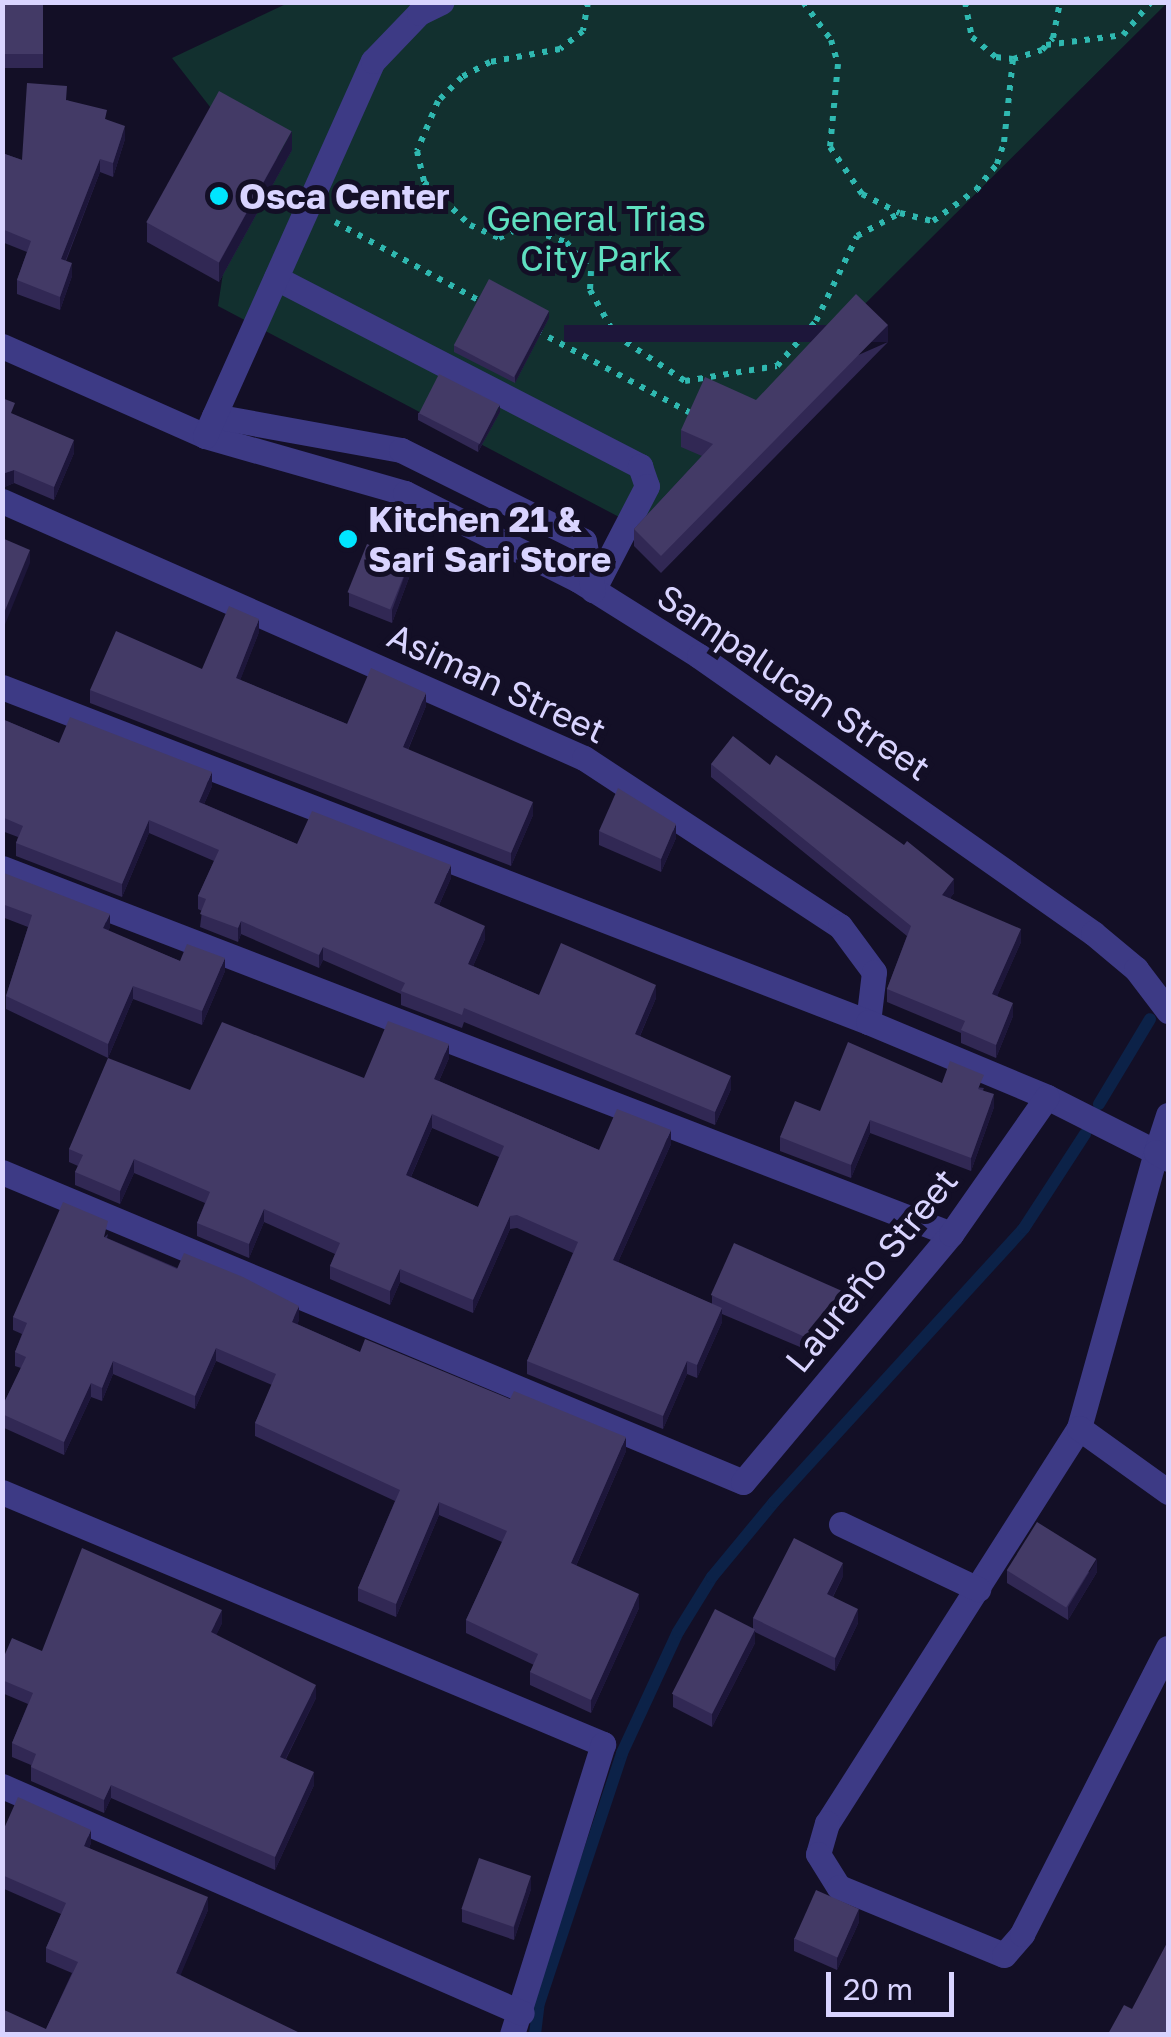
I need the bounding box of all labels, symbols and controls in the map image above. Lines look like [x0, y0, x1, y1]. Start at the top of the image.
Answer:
place label: Osca Center [239, 175, 450, 217]
marker: Osca Center [208, 185, 230, 207]
park label: General Trias City Park [486, 197, 706, 279]
place label: Kitchen 21 & Sari Sari Store [368, 498, 611, 580]
marker: Kitchen 21 & Sari Sari Store [337, 528, 359, 550]
street label: Sampalucan Street [650, 575, 938, 789]
street label: Asiman Street [381, 614, 613, 752]
street label: Laureño Street [776, 1160, 966, 1380]
scale bar [831, 1952, 958, 2014]
text: 20 m [843, 1971, 913, 2007]

